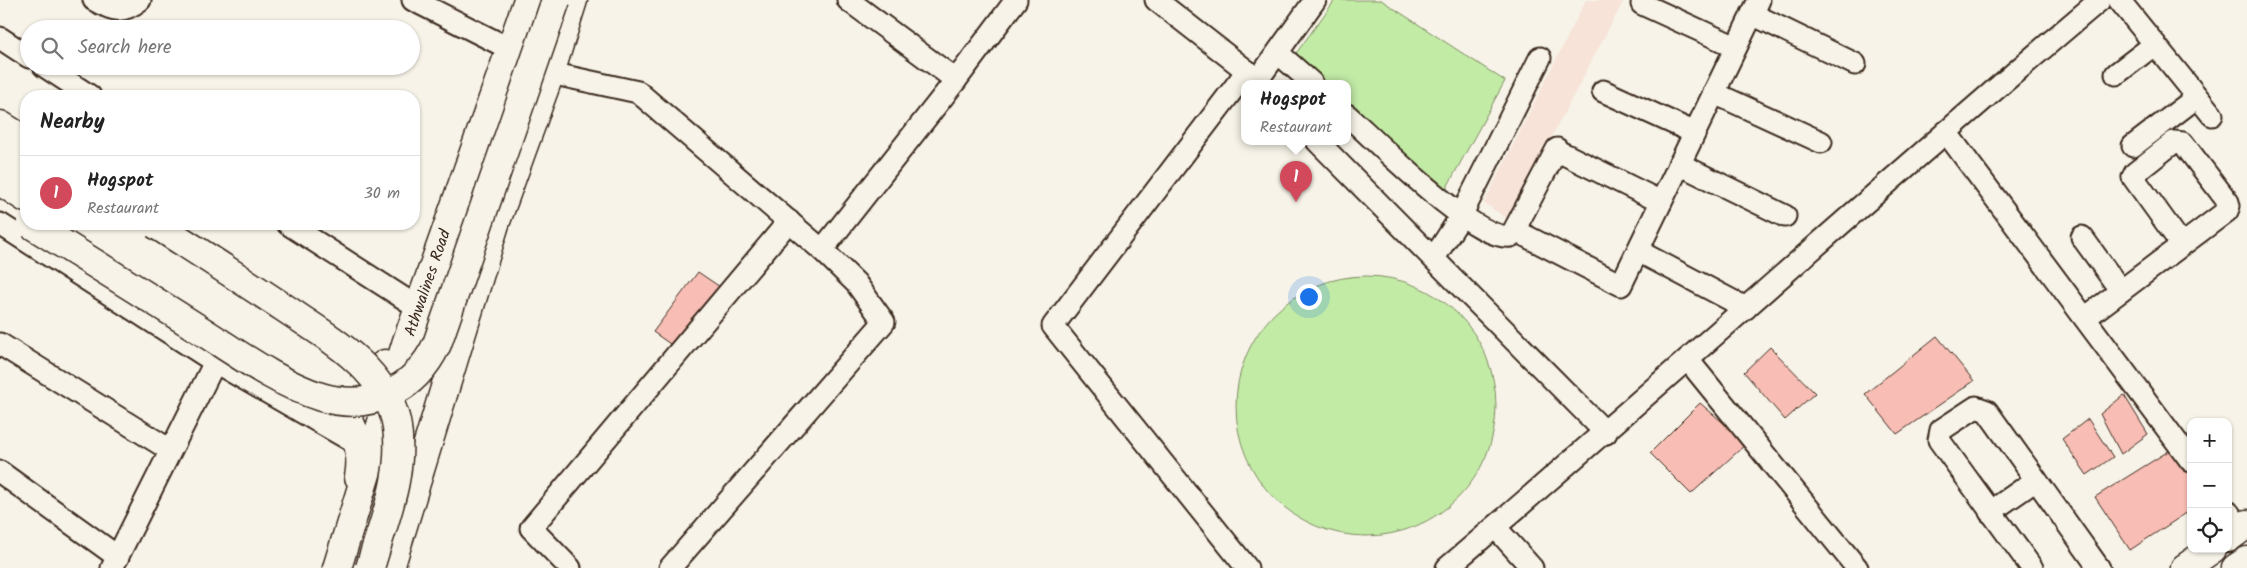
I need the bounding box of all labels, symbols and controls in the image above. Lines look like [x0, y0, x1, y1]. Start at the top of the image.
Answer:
search box [20, 20, 420, 75]
text: Search here [78, 33, 172, 63]
icon: search [38, 34, 66, 62]
popup [1241, 80, 1351, 145]
text: Hogspot [1260, 85, 1326, 115]
text: Nearby [40, 106, 105, 139]
text: Restaurant [1260, 115, 1332, 140]
pin: 1 [1280, 161, 1312, 202]
text: Hogspot [87, 166, 154, 196]
text: 1 [54, 181, 58, 206]
text: 30 m [364, 181, 400, 206]
text: Restaurant [87, 196, 159, 221]
street label: Athwalines Road [398, 225, 458, 340]
your location [1296, 284, 1322, 310]
map controls [2187, 418, 2232, 553]
button: + [2187, 418, 2232, 463]
button: − [2187, 463, 2232, 508]
button: locate [2187, 508, 2232, 553]

